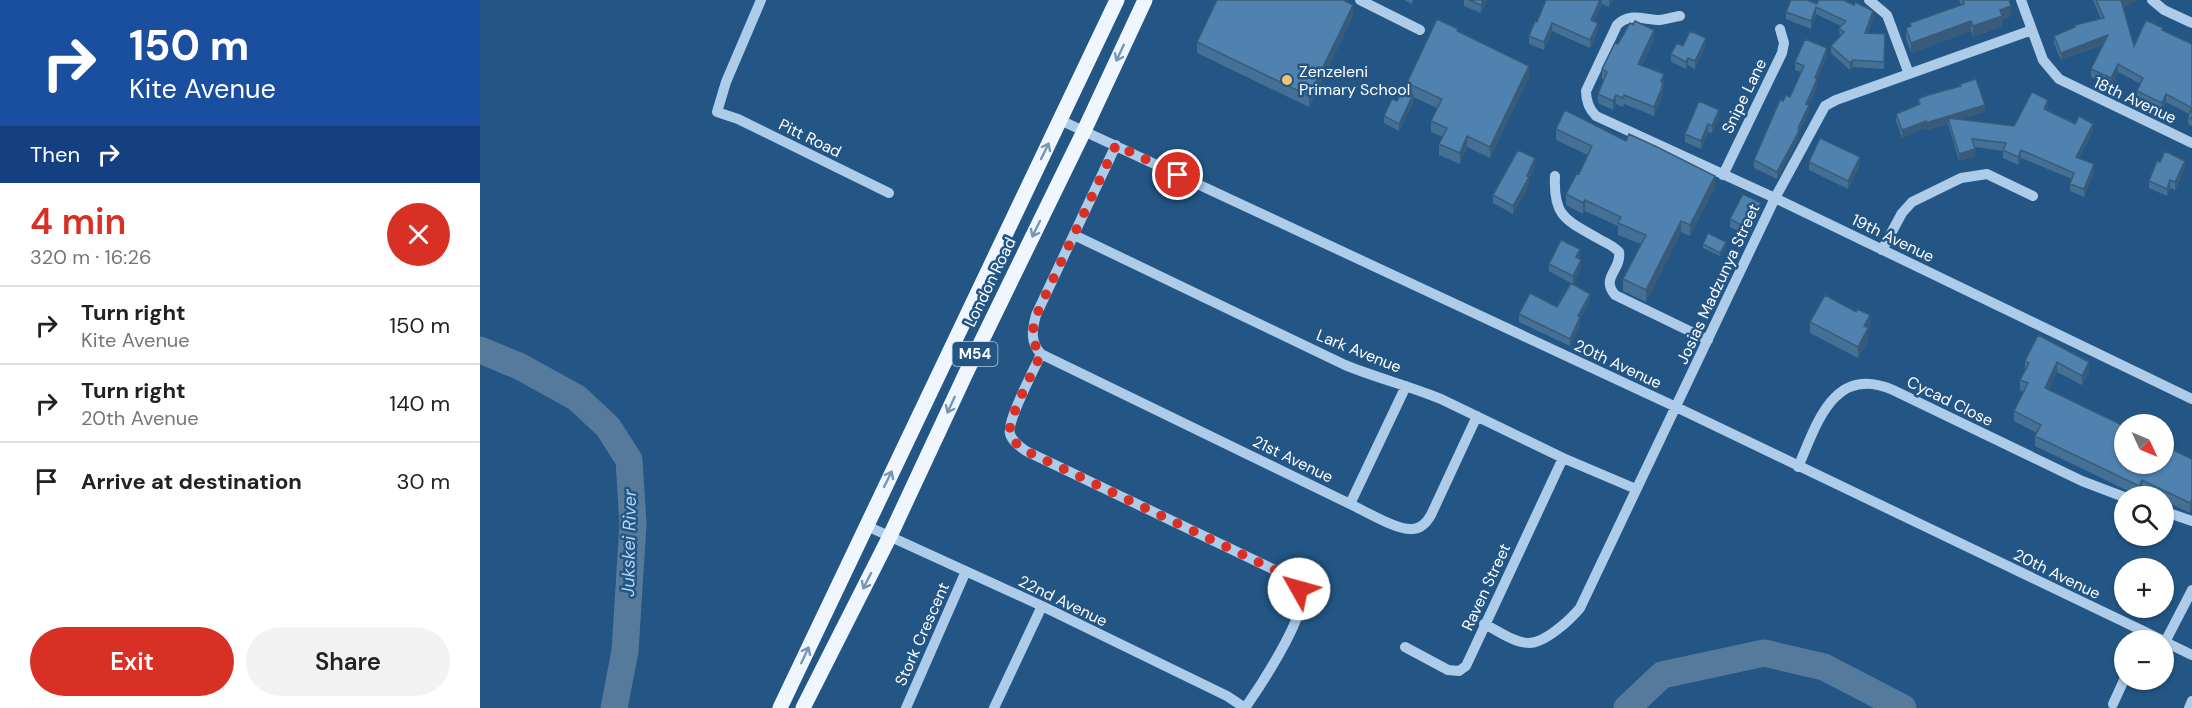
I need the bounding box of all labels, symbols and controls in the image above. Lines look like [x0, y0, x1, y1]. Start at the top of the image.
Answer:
text: 150 m [129, 18, 249, 73]
icon: right [30, 24, 108, 102]
one-way arrow [1114, 44, 1126, 62]
street label: Snipe Lane [1717, 55, 1771, 137]
place label: Zenzeleni Primary School [1299, 61, 1410, 100]
text: Kite Avenue [129, 71, 276, 106]
street label: 18th Avenue [2090, 72, 2180, 128]
marker: Zenzeleni Primary School [1280, 73, 1294, 87]
street label: Pitt Road [775, 114, 845, 162]
icon: right [92, 138, 125, 171]
text: Then [30, 140, 80, 169]
one-way arrow [1039, 143, 1051, 161]
pin [1152, 149, 1203, 200]
icon: arrive [1161, 158, 1194, 191]
text: 4 min [30, 198, 126, 245]
street label: Josias Madzunya Street [1672, 200, 1764, 368]
button: close [387, 203, 450, 266]
street label: 19th Avenue [1848, 209, 1938, 267]
one-way arrow [1030, 220, 1042, 238]
street label: London Road [959, 234, 1021, 330]
text: 320 m · 16:26 [30, 244, 151, 270]
text: Turn right [81, 298, 186, 327]
icon: right [30, 309, 63, 342]
text: 150 m [389, 311, 450, 340]
street label: Lark Avenue [1313, 324, 1405, 378]
text: Kite Avenue [81, 327, 190, 353]
street label: 20th Avenue [1571, 335, 1665, 393]
road number: M54 [952, 342, 998, 366]
street label: Cycad Close [1903, 371, 1997, 431]
text: Turn right [81, 376, 186, 405]
icon: right [30, 387, 63, 420]
text: 140 m [389, 389, 450, 418]
one-way arrow [945, 395, 957, 413]
text: 20th Avenue [81, 405, 199, 431]
north arrow [2114, 414, 2174, 474]
map controls [2114, 414, 2174, 690]
street label: 21st Avenue [1249, 431, 1337, 487]
icon: arrive [30, 465, 63, 498]
text: Arrive at destination [81, 467, 302, 496]
text: 30 m [396, 467, 450, 496]
one-way arrow [883, 470, 895, 488]
button: search [2114, 486, 2174, 546]
water label: Jukskei River [616, 488, 642, 597]
street label: Raven Street [1457, 540, 1515, 634]
street label: 20th Avenue [2010, 544, 2104, 604]
position arrow [1267, 557, 1331, 621]
button: + [2114, 558, 2174, 618]
street label: 22nd Avenue [1015, 570, 1111, 632]
one-way arrow [861, 571, 873, 589]
street label: Stork Crescent [890, 579, 954, 689]
button: Exit [30, 627, 234, 696]
button: Share [246, 627, 450, 696]
button: − [2114, 630, 2174, 690]
one-way arrow [799, 647, 811, 665]

